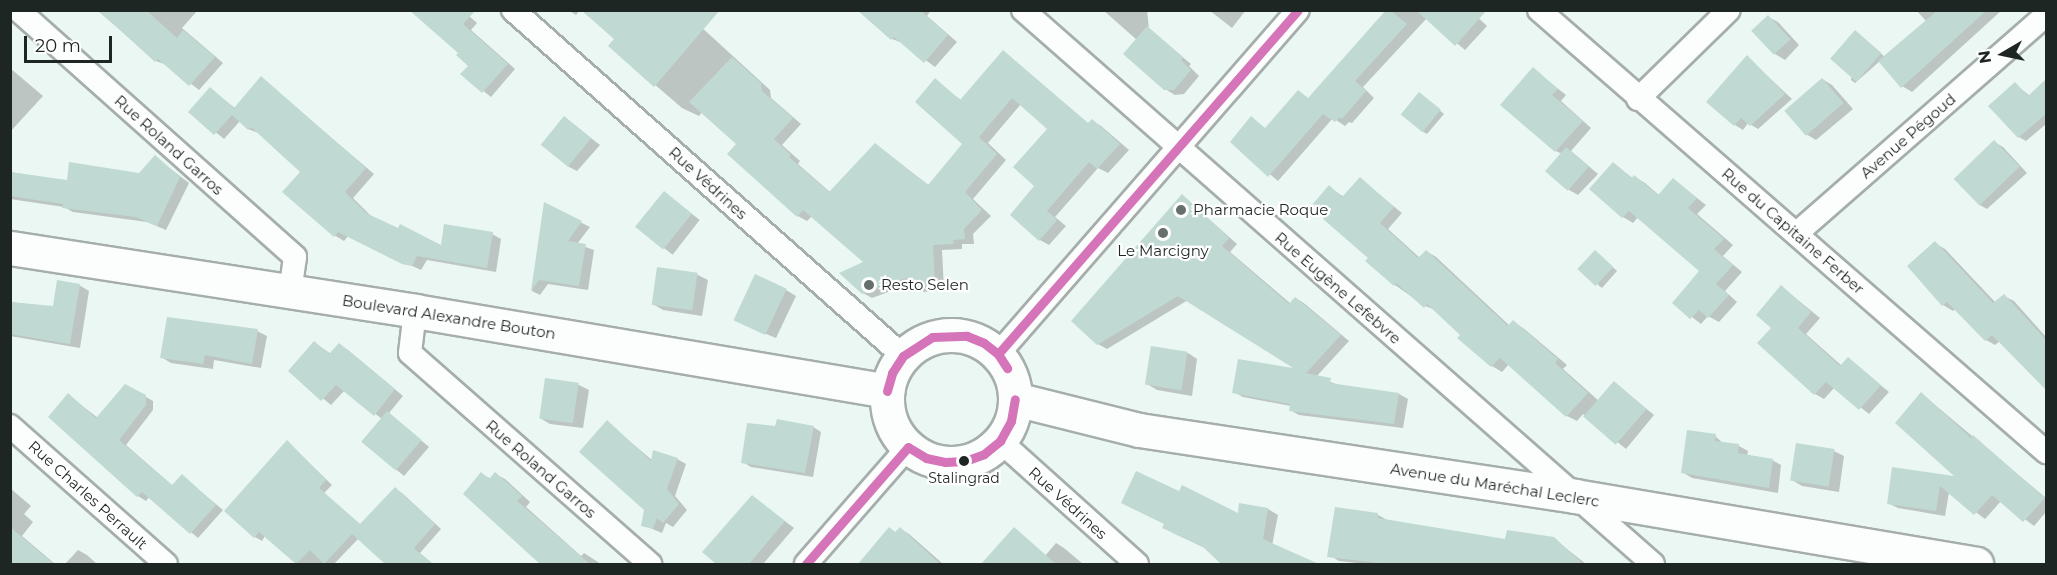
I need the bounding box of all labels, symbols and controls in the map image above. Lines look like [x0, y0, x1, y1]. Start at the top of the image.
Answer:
scale bar [27, 24, 116, 62]
north arrow [1973, 24, 2033, 84]
text: 20 m [35, 35, 81, 57]
text: N [1974, 49, 1995, 65]
street label: Avenue Pégoud [1857, 90, 1959, 182]
street label: Rue Roland Garros [111, 91, 227, 199]
street label: Rue Védrines [665, 143, 751, 223]
street label: Rue du Capitaine Ferber [1718, 164, 1868, 298]
place label: Pharmacie Roque [1193, 201, 1328, 219]
marker: Pharmacie Roque [1174, 203, 1188, 217]
marker: Le Marcigny [1156, 226, 1170, 240]
street label: Rue Eugène Lefebvre [1271, 228, 1405, 348]
place label: Le Marcigny [1117, 242, 1209, 260]
place label: Resto Selen [881, 276, 969, 294]
marker: Resto Selen [862, 278, 876, 292]
street label: Boulevard Alexandre Bouton [341, 291, 557, 343]
street label: Rue Roland Garros [482, 416, 600, 522]
street label: Rue Charles Perrault [25, 437, 151, 553]
marker: Stalingrad [958, 455, 970, 467]
street label: Avenue du Maréchal Leclerc [1389, 460, 1601, 510]
street label: Rue Védrines [1025, 463, 1111, 543]
place label: Stalingrad [928, 470, 1000, 486]

